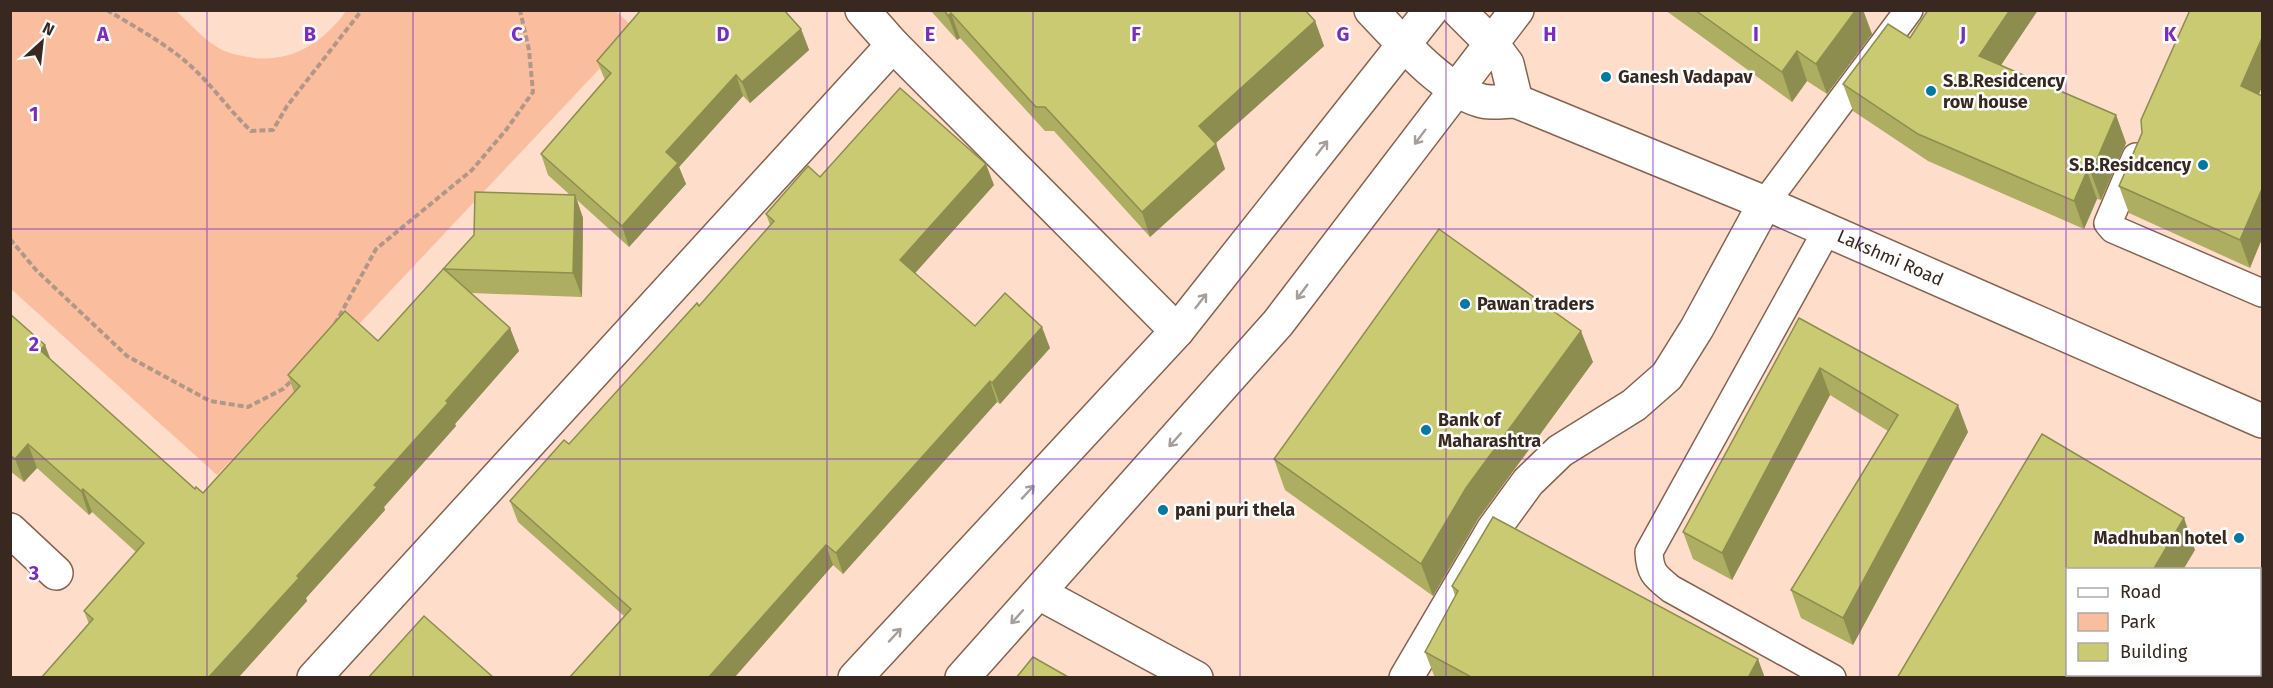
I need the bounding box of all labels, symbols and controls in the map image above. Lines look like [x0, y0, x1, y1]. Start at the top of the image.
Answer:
north arrow [12, 12, 72, 72]
text: N [40, 18, 58, 40]
text: A [96, 22, 110, 46]
text: B [304, 22, 316, 46]
text: C [511, 22, 523, 46]
text: D [716, 22, 730, 46]
text: E [925, 22, 935, 46]
text: F [1131, 22, 1141, 46]
text: G [1337, 22, 1349, 46]
text: H [1543, 22, 1557, 46]
text: I [1753, 22, 1759, 46]
text: J [1959, 22, 1966, 46]
text: K [2164, 22, 2177, 46]
place label: Ganesh Vadapav [1618, 66, 1753, 88]
marker: Ganesh Vadapav [1599, 70, 1613, 84]
place label: S.B.Residcency row house [1943, 70, 2066, 113]
marker: S.B.Residcency row house [1924, 84, 1938, 98]
text: 1 [29, 102, 39, 126]
one-way arrow [1414, 129, 1427, 145]
one-way arrow [1316, 140, 1329, 156]
place label: S.B.Residcency [2069, 154, 2192, 176]
marker: S.B.Residcency [2196, 158, 2210, 172]
street label: Lakshmi Road [1834, 225, 1947, 291]
one-way arrow [1295, 284, 1308, 300]
one-way arrow [1195, 293, 1208, 309]
place label: Pawan traders [1477, 293, 1595, 315]
marker: Pawan traders [1458, 297, 1472, 311]
text: 2 [29, 332, 39, 356]
place label: Bank of Maharashtra [1438, 409, 1541, 452]
marker: Bank of Maharashtra [1419, 423, 1433, 437]
one-way arrow [1168, 432, 1182, 447]
one-way arrow [1021, 484, 1035, 499]
place label: pani puri thela [1175, 499, 1295, 521]
marker: pani puri thela [1156, 503, 1170, 517]
place label: Madhuban hotel [2094, 527, 2228, 549]
marker: Madhuban hotel [2232, 531, 2246, 545]
text: 3 [28, 561, 39, 585]
legend [2066, 568, 2261, 676]
text: Road [2120, 581, 2162, 603]
one-way arrow [1010, 609, 1024, 624]
text: Park [2120, 611, 2156, 633]
one-way arrow [888, 627, 902, 642]
text: Building [2120, 641, 2188, 663]

